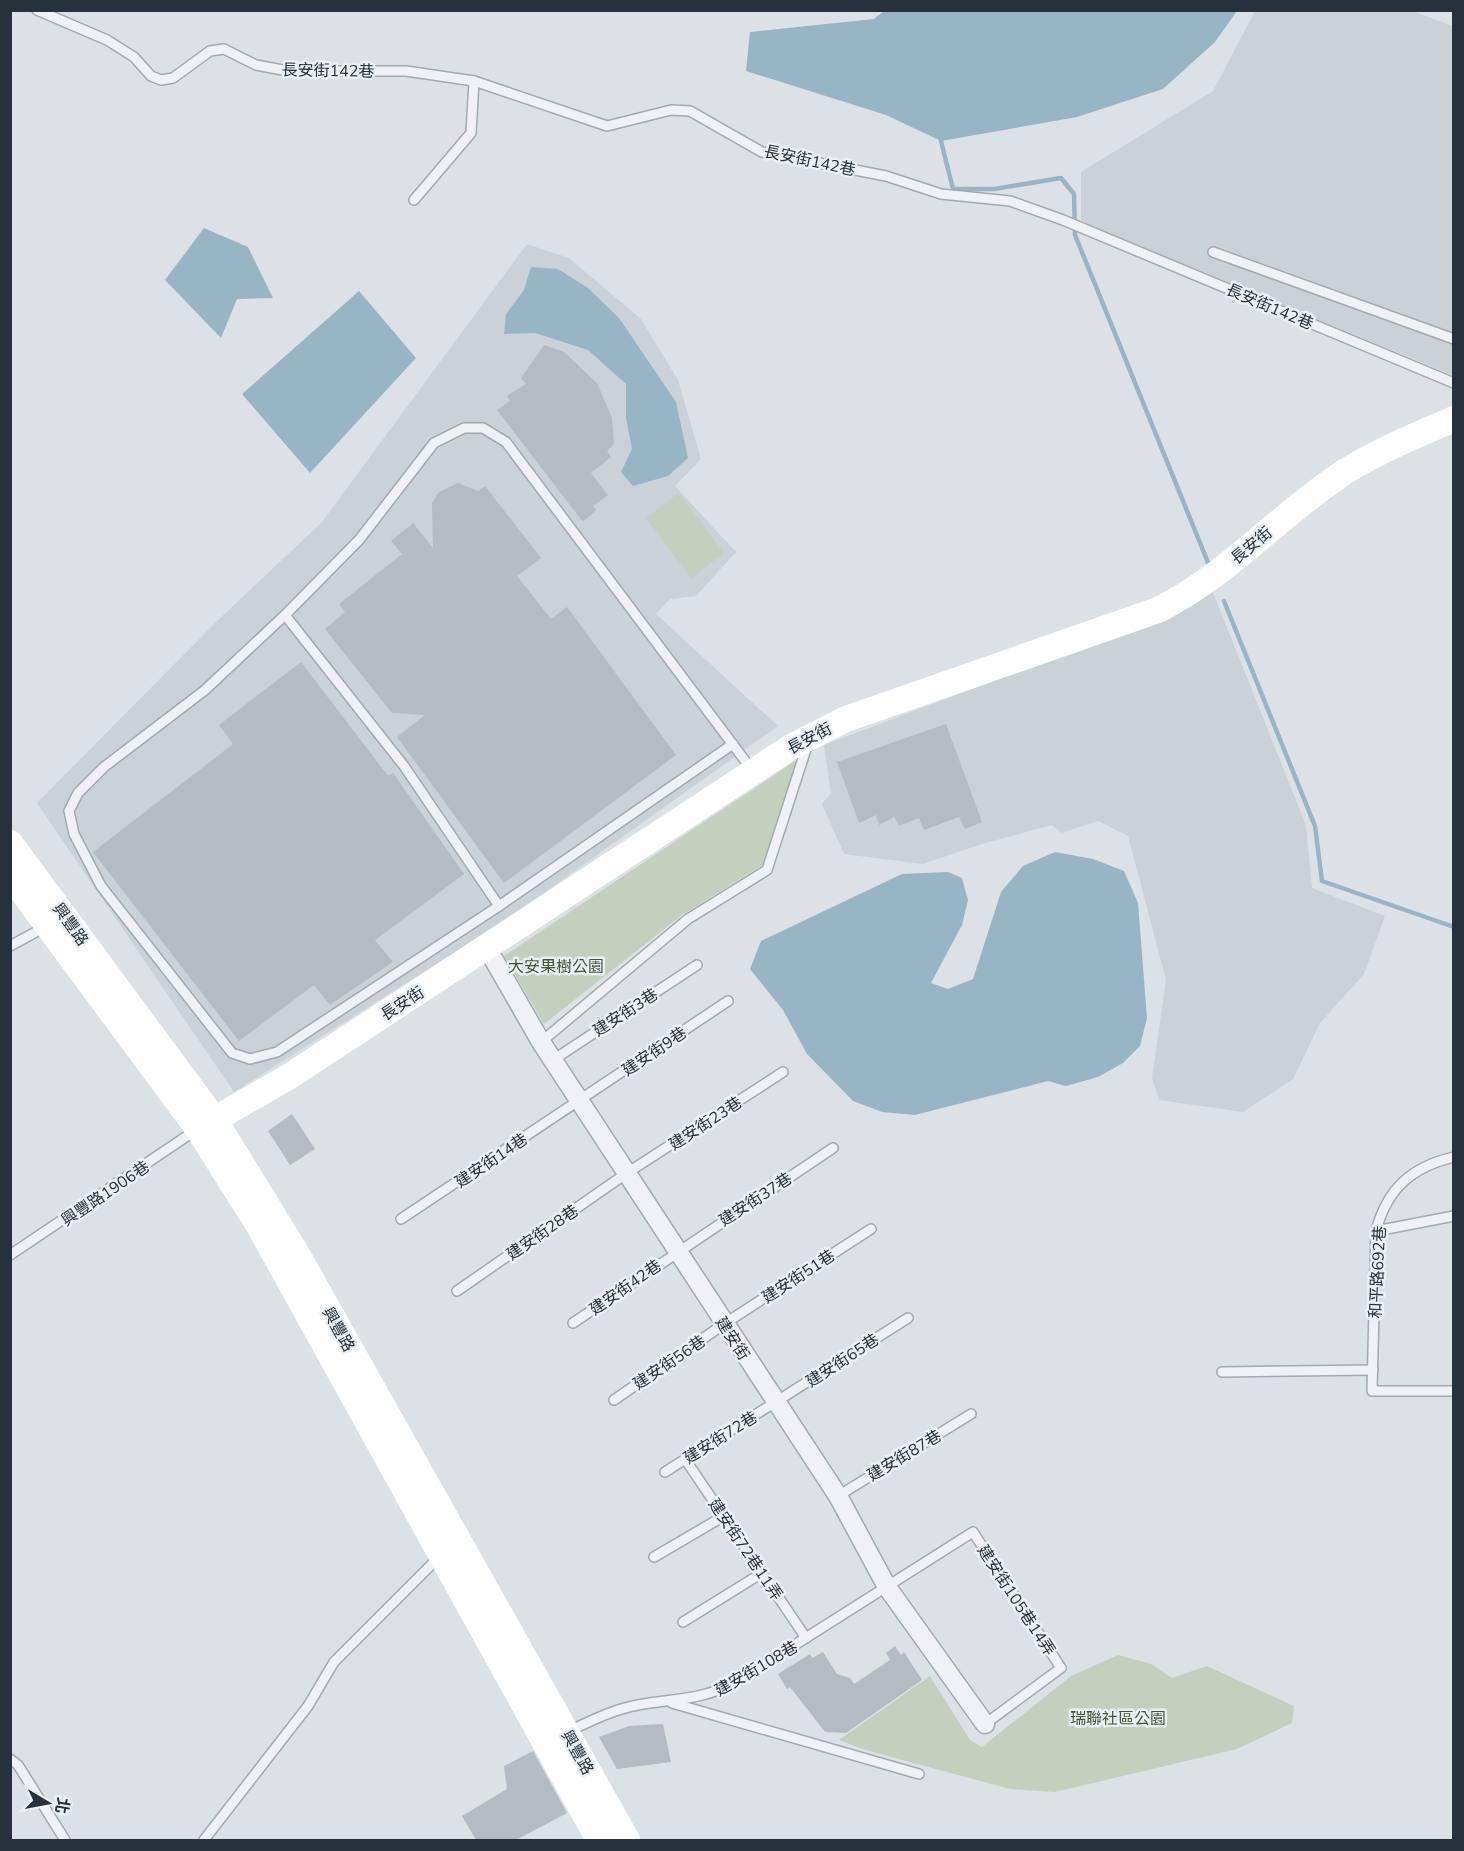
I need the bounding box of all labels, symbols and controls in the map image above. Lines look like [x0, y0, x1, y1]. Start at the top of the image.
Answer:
street label: 長安街142巷 [281, 59, 375, 83]
street label: 長安街142巷 [762, 141, 857, 181]
street label: 長安街142巷 [1223, 279, 1317, 335]
street label: 長安街 [1226, 522, 1277, 570]
street label: 長安街 [783, 718, 836, 760]
street label: 興豐路 [47, 899, 93, 950]
park label: 大安果樹公園 [508, 956, 604, 978]
street label: 長安街 [376, 982, 429, 1026]
street label: 建安街3巷 [589, 984, 662, 1042]
street label: 建安街9巷 [618, 1022, 691, 1082]
street label: 建安街23巷 [665, 1092, 746, 1156]
street label: 建安街14巷 [451, 1128, 532, 1193]
street label: 興豐路1906巷 [57, 1156, 154, 1232]
street label: 建安街37巷 [715, 1168, 796, 1232]
street label: 建安街28巷 [502, 1200, 583, 1266]
street label: 和平路692巷 [1365, 1225, 1391, 1319]
street label: 建安街51巷 [758, 1245, 839, 1309]
street label: 建安街42巷 [585, 1255, 666, 1321]
street label: 興豐路 [317, 1303, 359, 1356]
street label: 建安街 [710, 1312, 754, 1365]
street label: 建安街65巷 [802, 1329, 883, 1393]
street label: 建安街56巷 [629, 1330, 710, 1395]
street label: 建安街72巷 [679, 1406, 762, 1469]
street label: 建安街87巷 [863, 1425, 946, 1487]
street label: 建安街72巷11弄 [703, 1494, 787, 1605]
street label: 建安街105巷14弄 [972, 1541, 1060, 1660]
street label: 建安街108巷 [711, 1636, 802, 1702]
park label: 瑞聯社區公園 [1070, 1708, 1166, 1730]
street label: 興豐路 [556, 1726, 598, 1779]
north arrow [18, 1773, 78, 1833]
text: 北 [50, 1796, 74, 1815]

